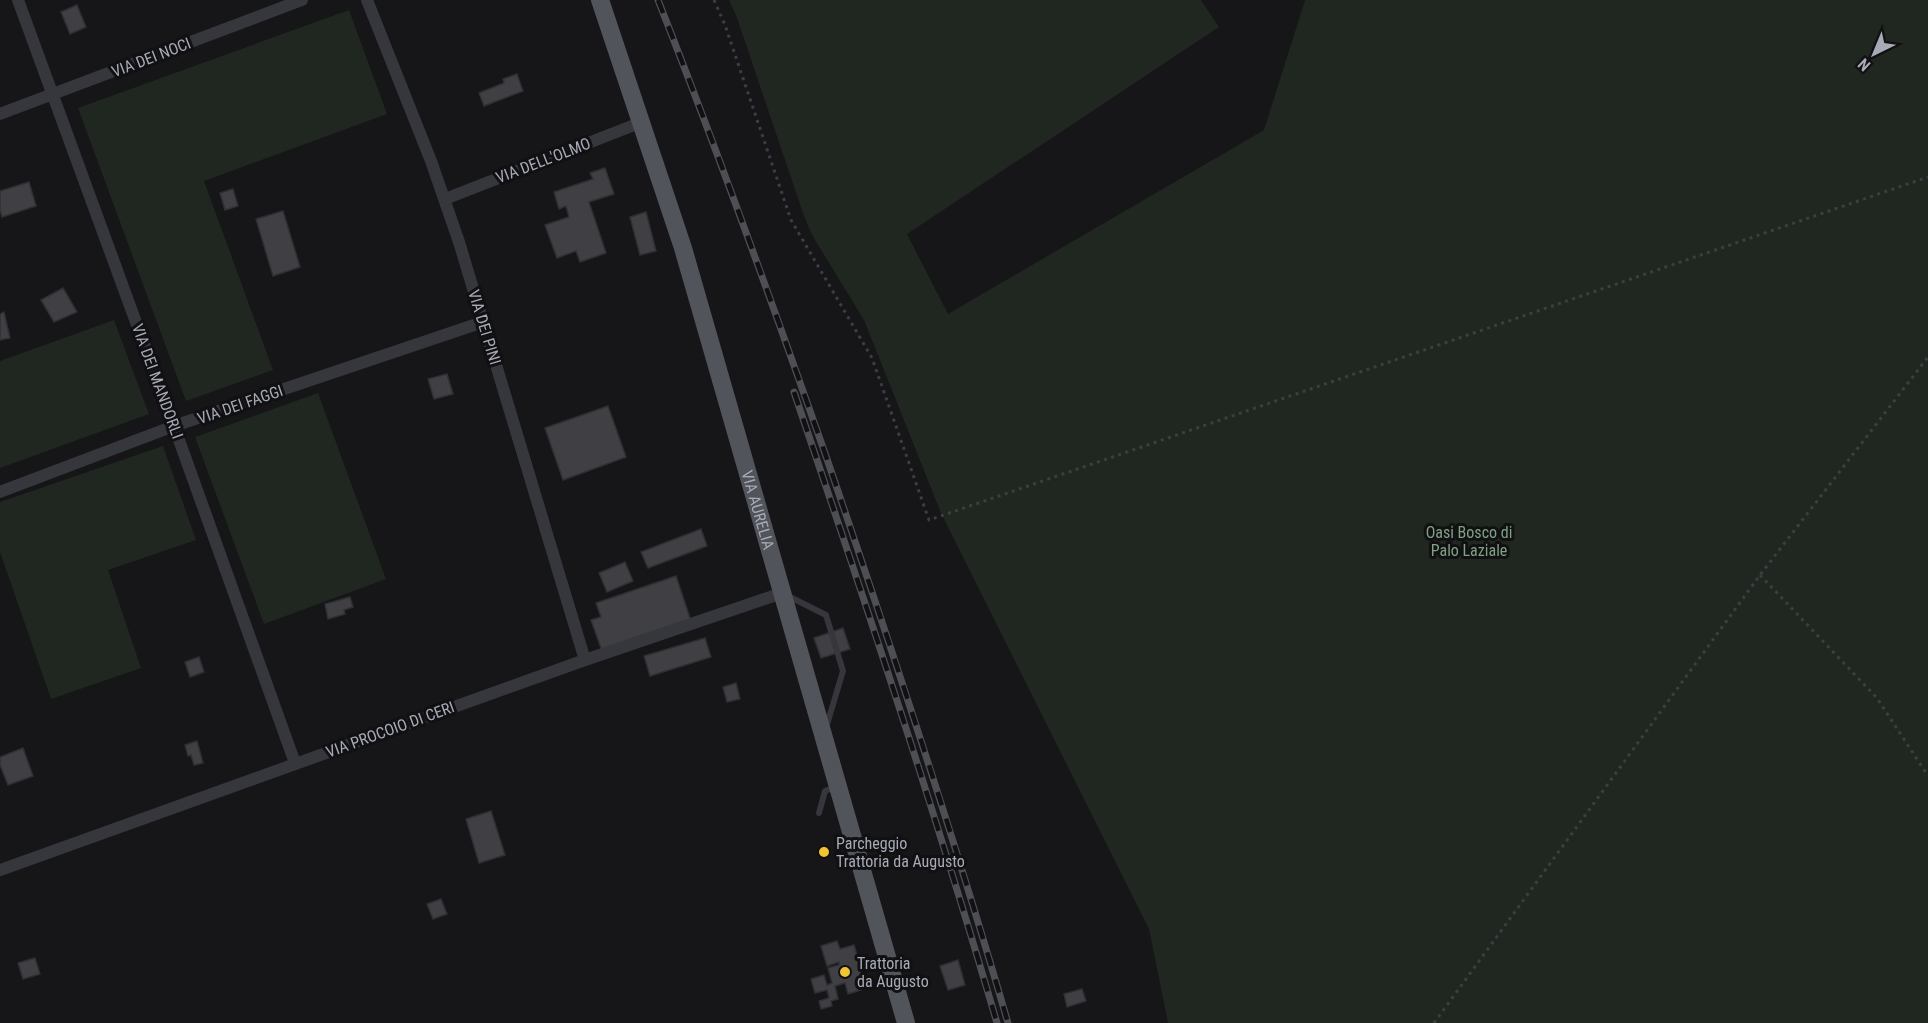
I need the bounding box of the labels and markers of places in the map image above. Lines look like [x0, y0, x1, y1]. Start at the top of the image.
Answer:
place label: Parcheggio Trattoria da Augusto [836, 834, 965, 871]
marker: Parcheggio Trattoria da Augusto [817, 845, 831, 859]
place label: Trattoria da Augusto [857, 954, 929, 991]
marker: Trattoria da Augusto [838, 965, 852, 979]

